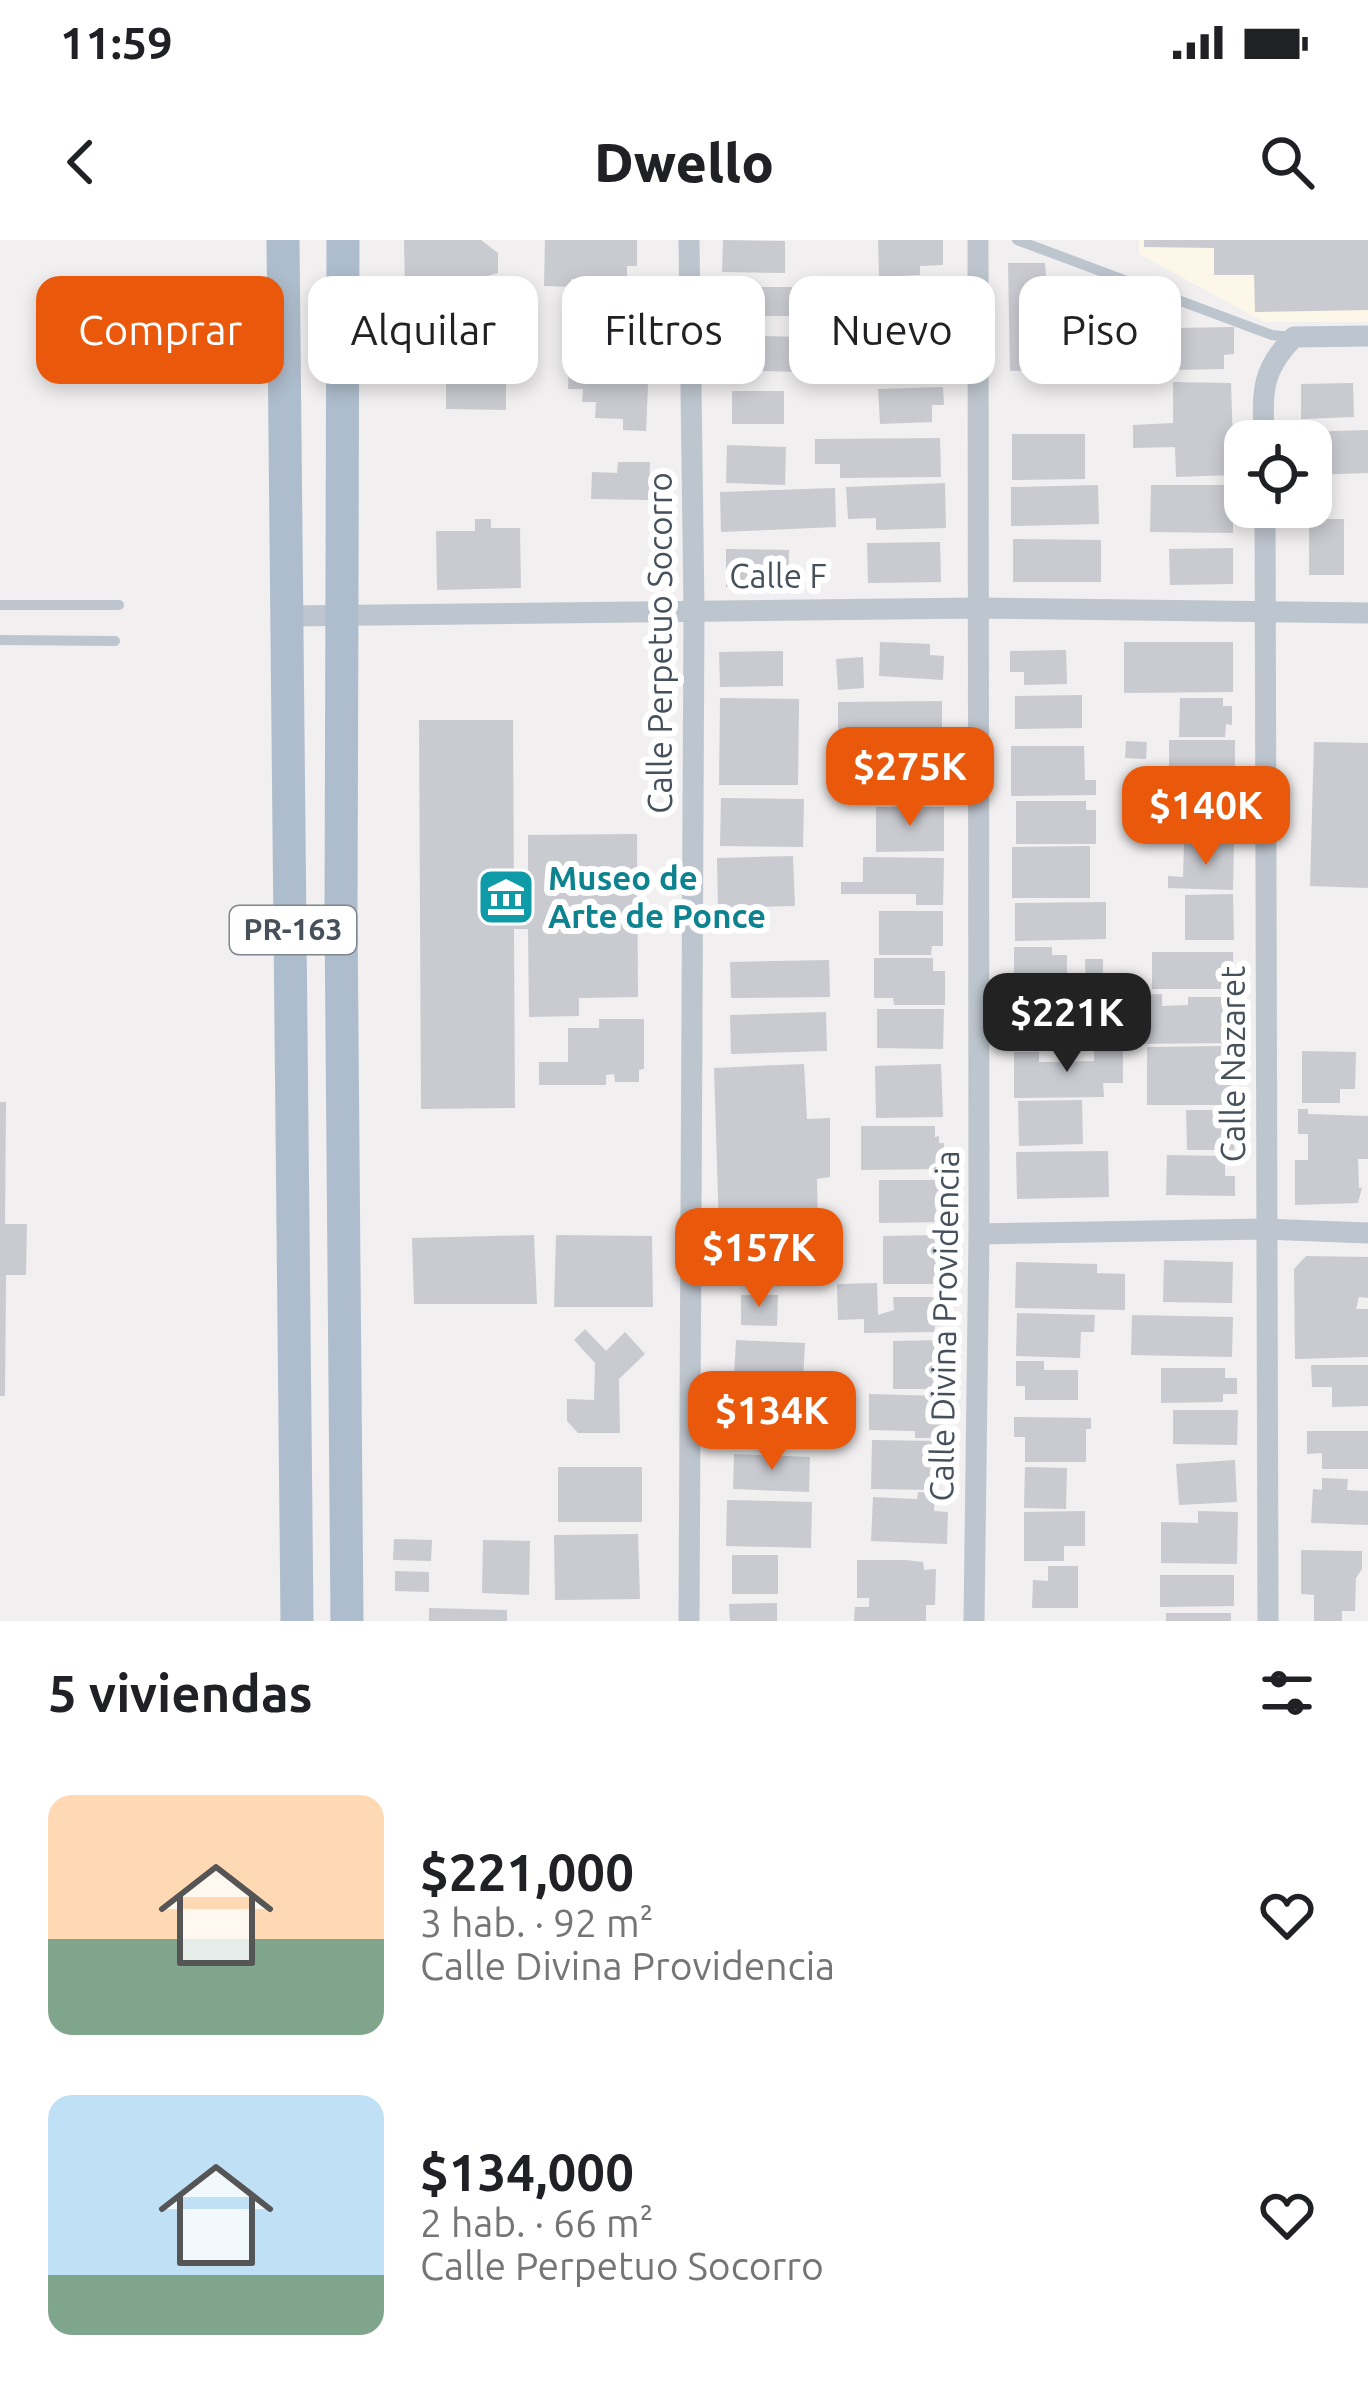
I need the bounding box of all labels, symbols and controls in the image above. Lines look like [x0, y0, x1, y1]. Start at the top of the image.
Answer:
text: 11:59 [60, 17, 173, 68]
icon: back [48, 129, 114, 195]
icon: search [1254, 129, 1320, 195]
text: Dwello [594, 132, 774, 192]
chip: Comprar [36, 276, 284, 384]
chip: Alquilar [308, 276, 538, 384]
chip: Filtros [562, 276, 765, 384]
chip: Nuevo [789, 276, 995, 384]
chip: Piso [1019, 276, 1181, 384]
map controls [1224, 420, 1332, 528]
button: locate [1224, 420, 1332, 528]
street label: Calle Perpetuo Socorro [641, 472, 678, 814]
street label: Calle F [729, 557, 827, 594]
pin: $275K [826, 727, 994, 829]
text: $275K [853, 744, 967, 787]
pin: $140K [1122, 766, 1290, 868]
text: $140K [1149, 783, 1263, 826]
place label: Museo de Arte de Ponce [548, 859, 766, 934]
museum icon: Museo de Arte de Ponce [475, 866, 537, 928]
road number: PR-163 [230, 906, 356, 954]
street label: Calle Nazaret [1214, 966, 1251, 1162]
pin: $221K [983, 973, 1151, 1075]
text: $221K [1010, 990, 1124, 1033]
street label: Calle Divina Providencia [922, 1150, 965, 1502]
pin: $157K [675, 1208, 843, 1310]
text: $157K [702, 1225, 816, 1268]
pin: $134K [688, 1371, 856, 1473]
text: $134K [715, 1388, 829, 1431]
icon: filters [1254, 1660, 1320, 1726]
text: 5 viviendas [48, 1664, 313, 1722]
icon: home [144, 1843, 288, 1987]
text: $221,000 [420, 1843, 634, 1901]
icon: heart [1254, 1882, 1320, 1948]
text: 3 hab. · 92 m² [420, 1901, 654, 1944]
text: Calle Divina Providencia [420, 1944, 835, 1987]
icon: home [144, 2143, 288, 2287]
text: $134,000 [420, 2143, 634, 2201]
icon: heart [1254, 2182, 1320, 2248]
text: 2 hab. · 66 m² [420, 2201, 654, 2244]
text: Calle Perpetuo Socorro [420, 2244, 824, 2287]

